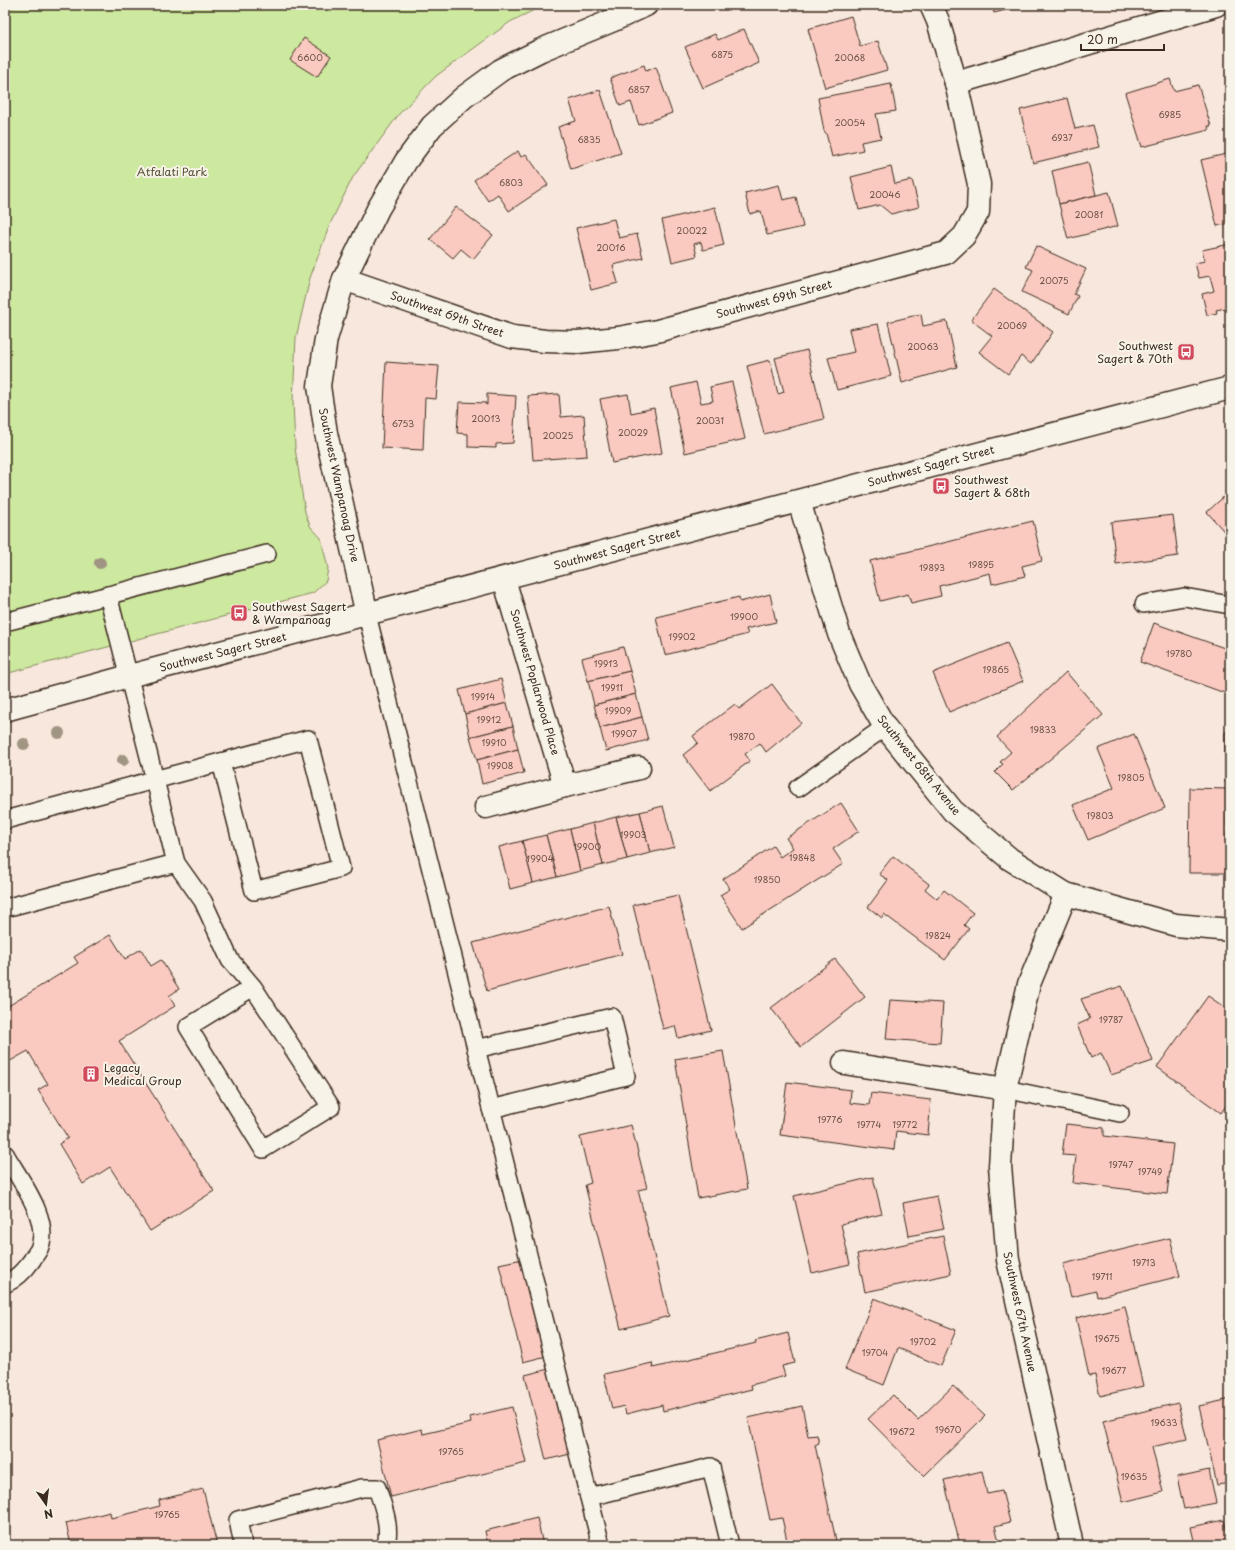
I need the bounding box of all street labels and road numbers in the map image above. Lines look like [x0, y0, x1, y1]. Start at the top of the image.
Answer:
street label: Southwest 69th Street [714, 275, 834, 322]
street label: Southwest 69th Street [388, 286, 507, 341]
street label: Southwest Wampanoag Drive [315, 406, 364, 564]
street label: Southwest Sagert Street [866, 440, 997, 491]
street label: Southwest Sagert Street [552, 523, 683, 574]
street label: Southwest Poplarwood Place [506, 607, 565, 757]
street label: Southwest Sagert Street [158, 627, 289, 676]
street label: Southwest 68th Avenue [874, 711, 965, 818]
street label: Southwest 67th Avenue [999, 1250, 1042, 1374]

